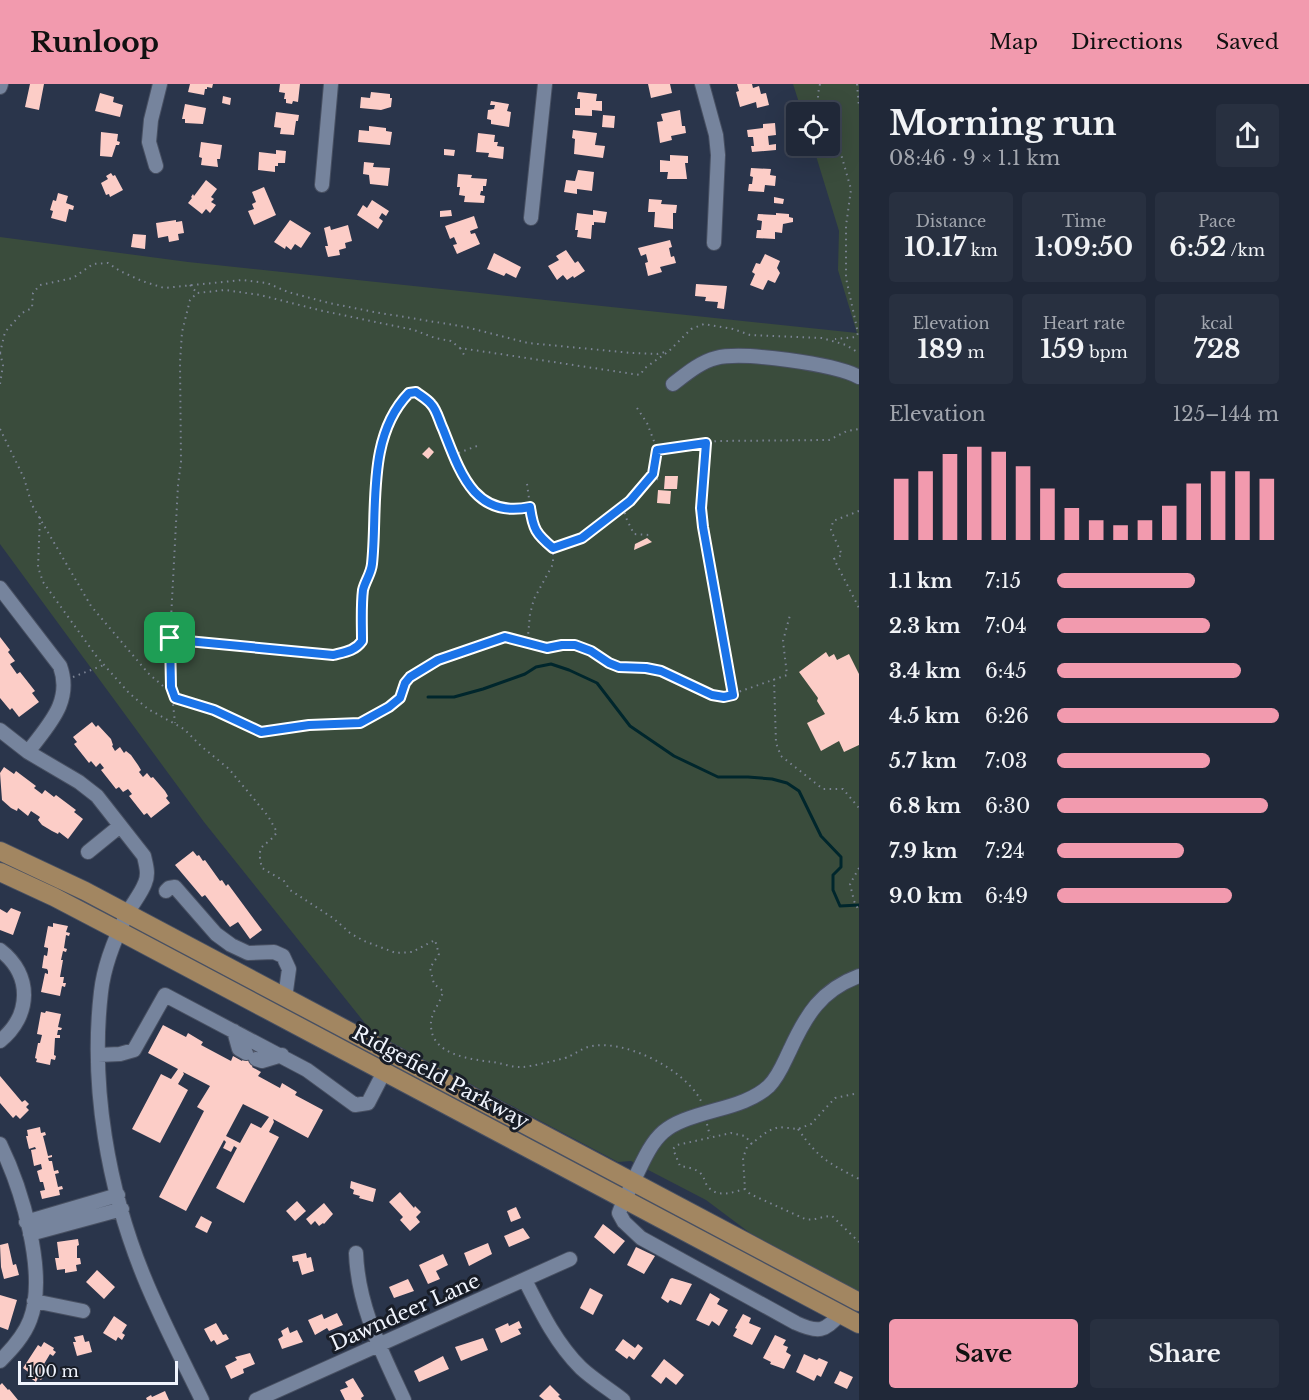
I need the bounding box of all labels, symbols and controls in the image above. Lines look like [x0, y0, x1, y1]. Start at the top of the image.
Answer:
text: Runloop [30, 25, 159, 60]
text: Map [989, 29, 1038, 55]
text: Directions [1071, 29, 1183, 55]
text: Saved [1216, 29, 1279, 55]
map controls [786, 102, 840, 156]
button: locate [786, 102, 840, 156]
text: Morning run [889, 103, 1117, 144]
button: share [1216, 104, 1279, 167]
text: 08:46 · 9 × 1.1 km [889, 146, 1060, 170]
text: Distance [916, 211, 986, 231]
text: Time [1062, 211, 1106, 231]
text: Pace [1198, 211, 1236, 231]
text: 10.17 [904, 231, 966, 263]
text: 1:09:50 [1035, 231, 1133, 263]
text: 6:52 [1169, 231, 1226, 263]
text: km [966, 240, 998, 260]
text: /km [1226, 240, 1265, 260]
text: Elevation [912, 313, 990, 333]
text: Heart rate [1043, 313, 1125, 333]
text: kcal [1201, 313, 1233, 333]
text: 189 [917, 333, 963, 365]
text: 159 [1040, 333, 1085, 365]
text: 728 [1194, 333, 1240, 365]
text: m [963, 342, 985, 362]
text: bpm [1085, 342, 1128, 362]
text: Elevation [889, 402, 986, 426]
text: 125–144 m [1172, 402, 1279, 426]
text: 1.1 km [889, 569, 952, 593]
text: 7:15 [985, 569, 1021, 593]
pin [144, 612, 195, 663]
text: 2.3 km [889, 614, 961, 638]
text: 7:04 [985, 614, 1027, 638]
icon: arrive [153, 621, 186, 654]
text: 3.4 km [889, 659, 961, 683]
text: 6:45 [985, 659, 1027, 683]
text: 4.5 km [889, 704, 960, 728]
text: 6:26 [985, 704, 1029, 728]
text: 5.7 km [889, 749, 957, 773]
text: 7:03 [985, 749, 1027, 773]
text: 6.8 km [889, 794, 961, 818]
text: 6:30 [985, 794, 1030, 818]
text: 7.9 km [889, 839, 958, 863]
text: 7:24 [985, 839, 1025, 863]
text: 9.0 km [889, 884, 963, 908]
text: 6:49 [985, 884, 1028, 908]
street label: Ridgefield Parkway [349, 1020, 534, 1134]
street label: Dawndeer Lane [327, 1268, 483, 1356]
button: Save [889, 1319, 1078, 1388]
button: Share [1090, 1319, 1279, 1388]
scale bar [18, 1358, 178, 1386]
text: 100 m [27, 1361, 79, 1381]

